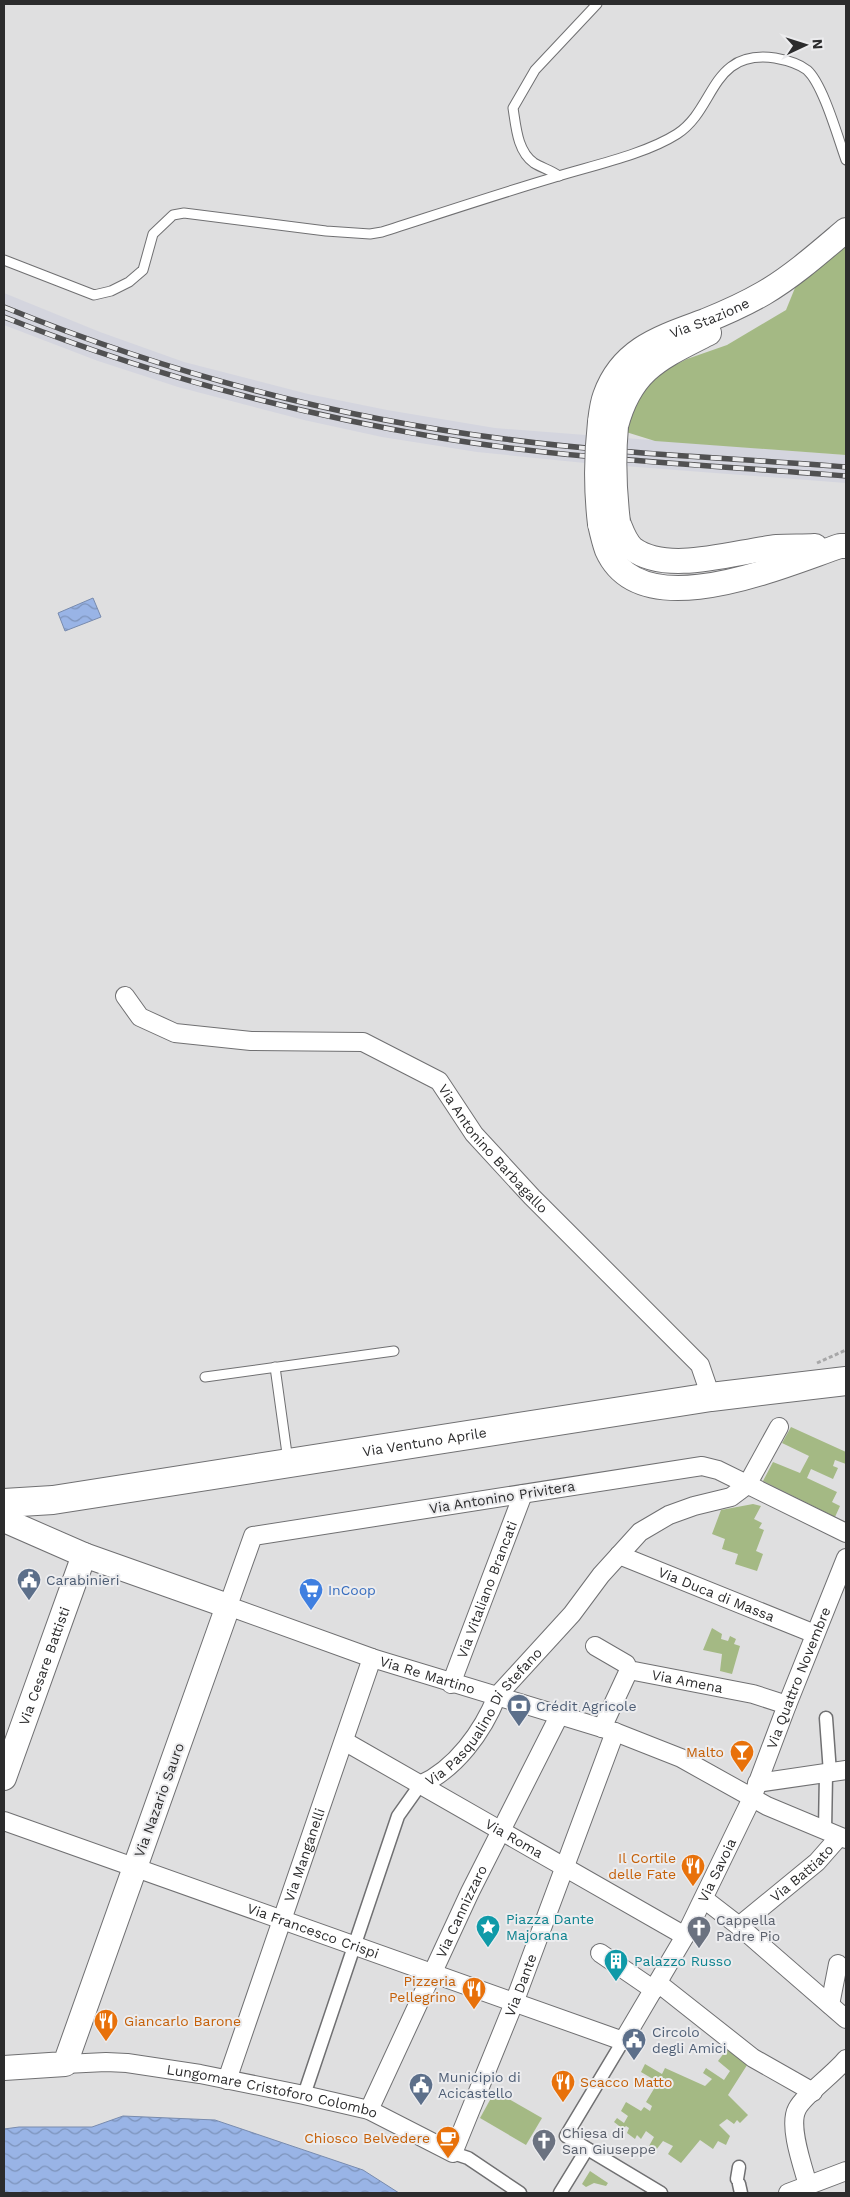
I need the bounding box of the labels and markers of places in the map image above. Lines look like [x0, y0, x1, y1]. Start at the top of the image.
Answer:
public building icon: Carabinieri [16, 1567, 42, 1601]
place label: Carabinieri [46, 1572, 119, 1588]
supermarket icon: InCoop [298, 1577, 324, 1611]
place label: InCoop [328, 1582, 376, 1598]
bank icon: Crédit Agricole [506, 1693, 532, 1727]
place label: Crédit Agricole [536, 1698, 636, 1714]
bar icon: Malto [729, 1739, 755, 1773]
place label: Malto [686, 1744, 724, 1760]
place label: Il Cortile delle Fate [608, 1850, 676, 1882]
restaurant icon: Il Cortile delle Fate [680, 1853, 706, 1887]
place label: Piazza Dante Majorana [506, 1911, 594, 1943]
place label: Cappella Padre Pio [716, 1912, 780, 1944]
place icon: Piazza Dante Majorana [475, 1914, 501, 1948]
church icon: Cappella Padre Pio [686, 1915, 712, 1949]
building icon: Palazzo Russo [603, 1948, 629, 1982]
place label: Palazzo Russo [634, 1953, 732, 1969]
place label: Pizzeria Pellegrino [389, 1973, 456, 2005]
restaurant icon: Pizzeria Pellegrino [461, 1976, 487, 2010]
restaurant icon: Giancarlo Barone [93, 2008, 119, 2042]
place label: Giancarlo Barone [124, 2013, 241, 2029]
place label: Circolo degli Amici [652, 2024, 726, 2056]
public building icon: Circolo degli Amici [621, 2027, 647, 2061]
place label: Municipio di Acicastello [438, 2069, 521, 2101]
restaurant icon: Scacco Matto [550, 2069, 576, 2103]
public building icon: Municipio di Acicastello [408, 2072, 434, 2106]
place label: Scacco Matto [580, 2074, 672, 2090]
cafe icon: Chiosco Belvedere [435, 2125, 461, 2159]
place label: Chiesa di San Giuseppe [562, 2125, 656, 2157]
church icon: Chiesa di San Giuseppe [531, 2128, 557, 2162]
place label: Chiosco Belvedere [304, 2130, 430, 2146]

